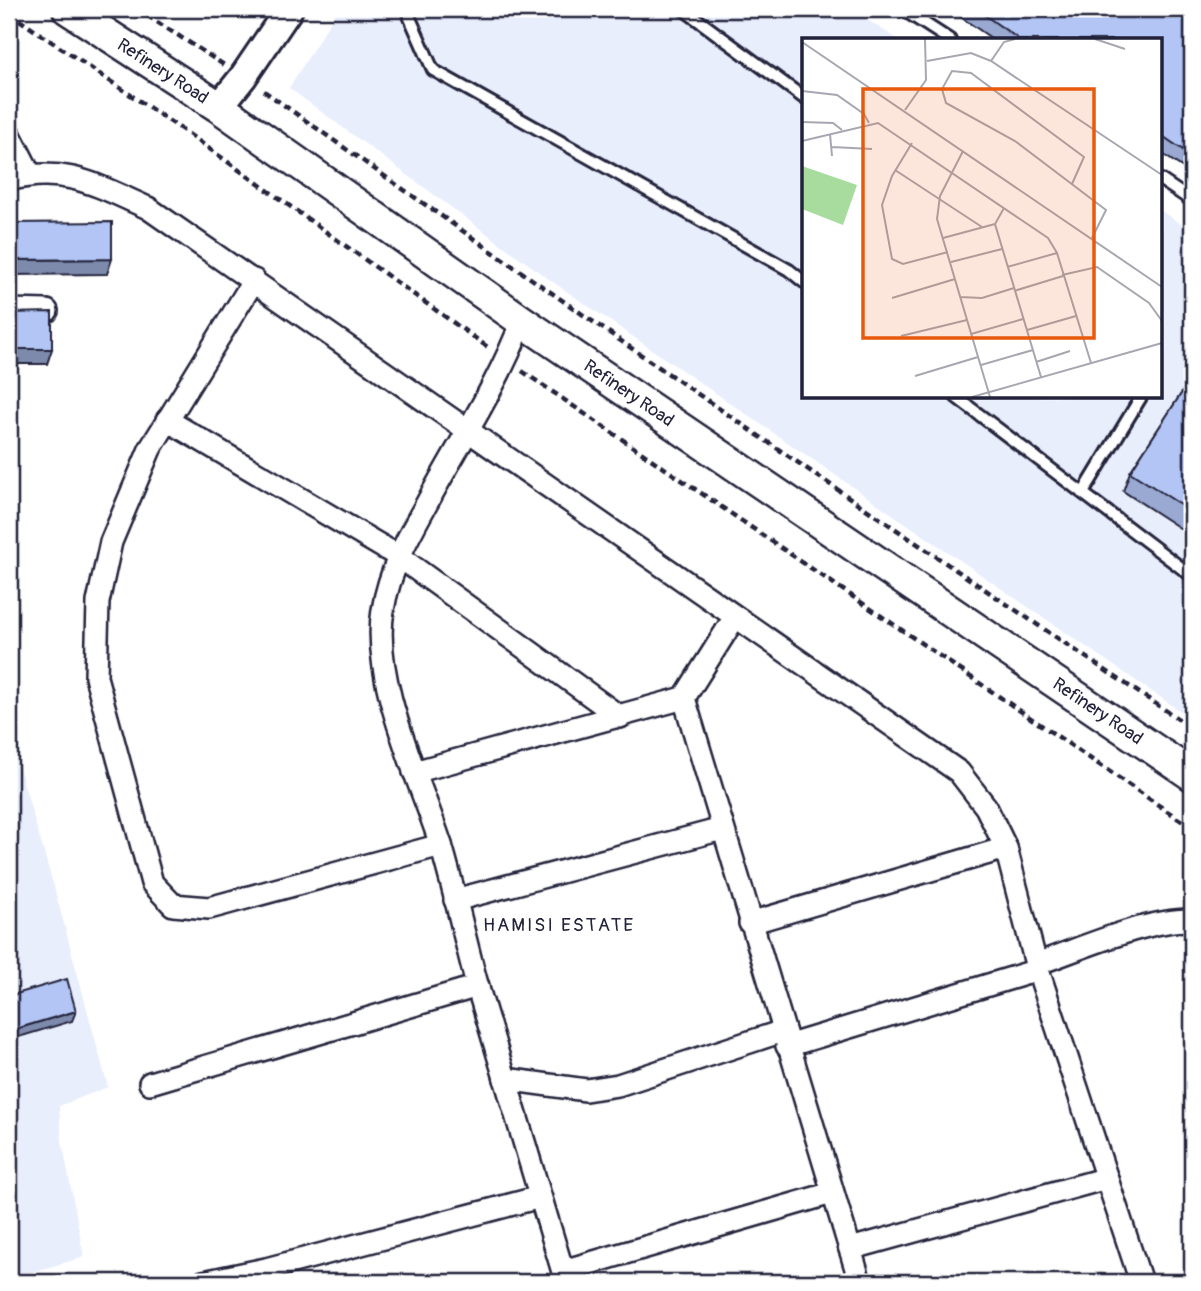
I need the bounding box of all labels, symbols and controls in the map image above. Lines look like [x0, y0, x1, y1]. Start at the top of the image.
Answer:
street label: Refinery Road [113, 33, 213, 109]
inset map [802, 38, 1162, 399]
street label: Refinery Road [579, 355, 678, 432]
street label: Refinery Road [1048, 673, 1147, 750]
district label: HAMISI ESTATE [483, 913, 635, 937]

